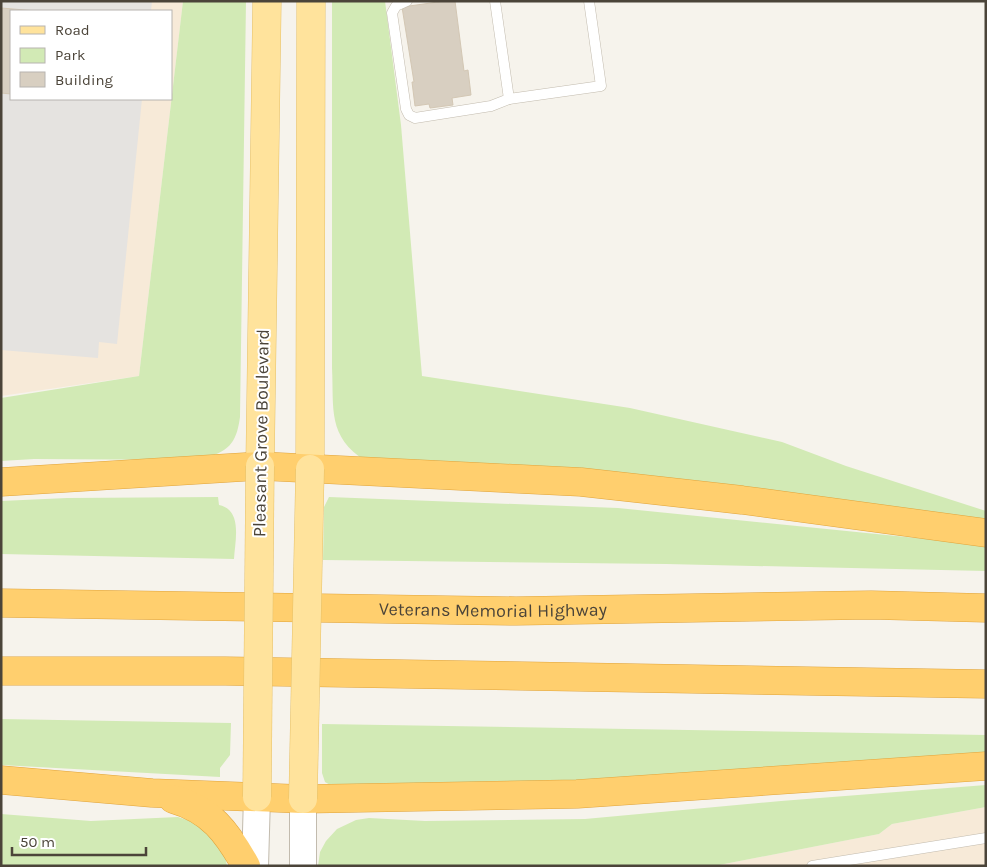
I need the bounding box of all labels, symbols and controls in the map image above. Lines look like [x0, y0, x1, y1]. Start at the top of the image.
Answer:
legend [10, 10, 172, 100]
text: Road [55, 21, 90, 39]
text: Park [55, 46, 85, 64]
text: Building [55, 71, 113, 89]
street label: Pleasant Grove Boulevard [248, 329, 274, 537]
street label: Veterans Memorial Highway [379, 598, 608, 622]
scale bar [12, 824, 146, 856]
text: 50 m [20, 833, 55, 851]

